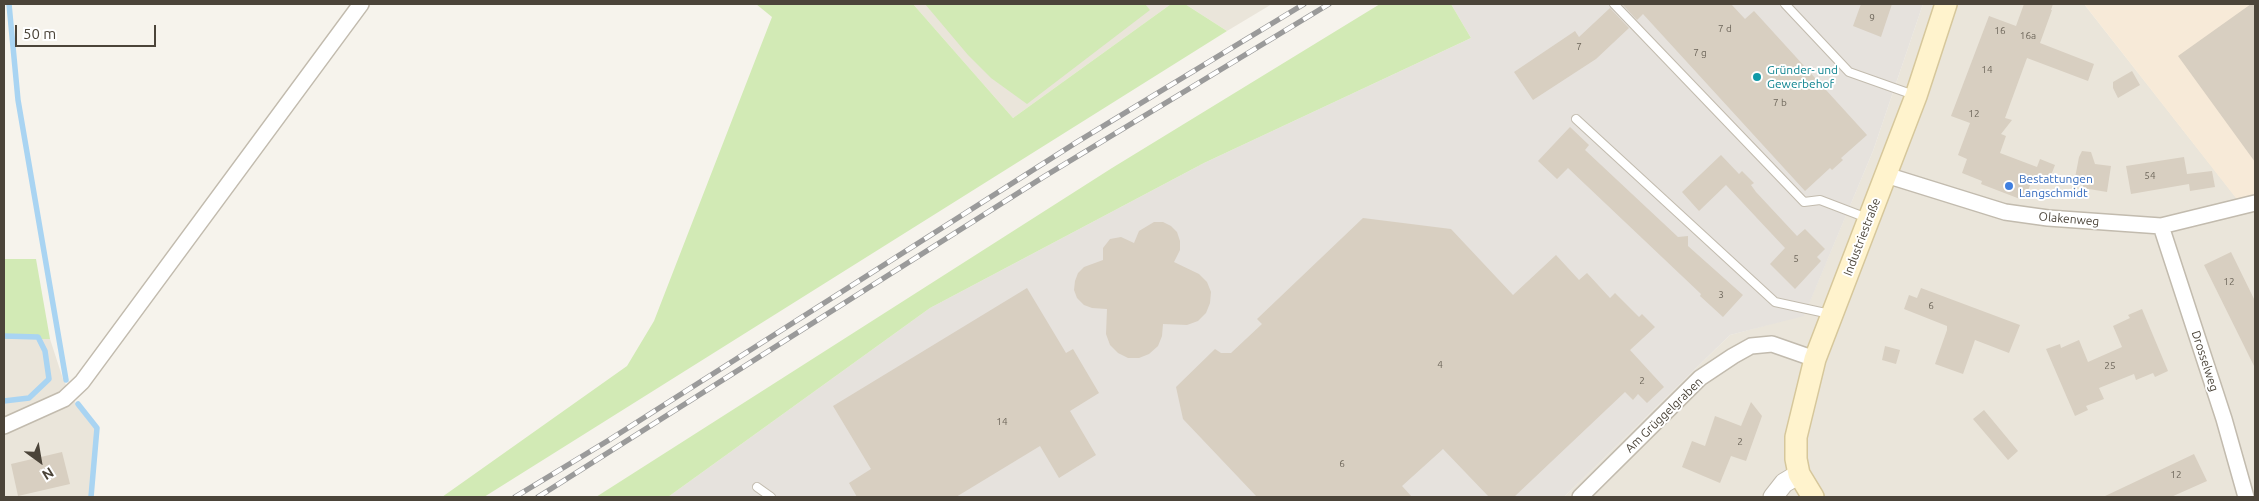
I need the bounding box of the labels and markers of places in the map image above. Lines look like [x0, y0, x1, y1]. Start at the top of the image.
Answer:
place label: Gründer- und Gewerbehof [1767, 63, 1838, 91]
marker: Gründer- und Gewerbehof [1751, 71, 1763, 83]
place label: Bestattungen Langschmidt [2019, 172, 2093, 200]
marker: Bestattungen Langschmidt [2003, 180, 2015, 192]

